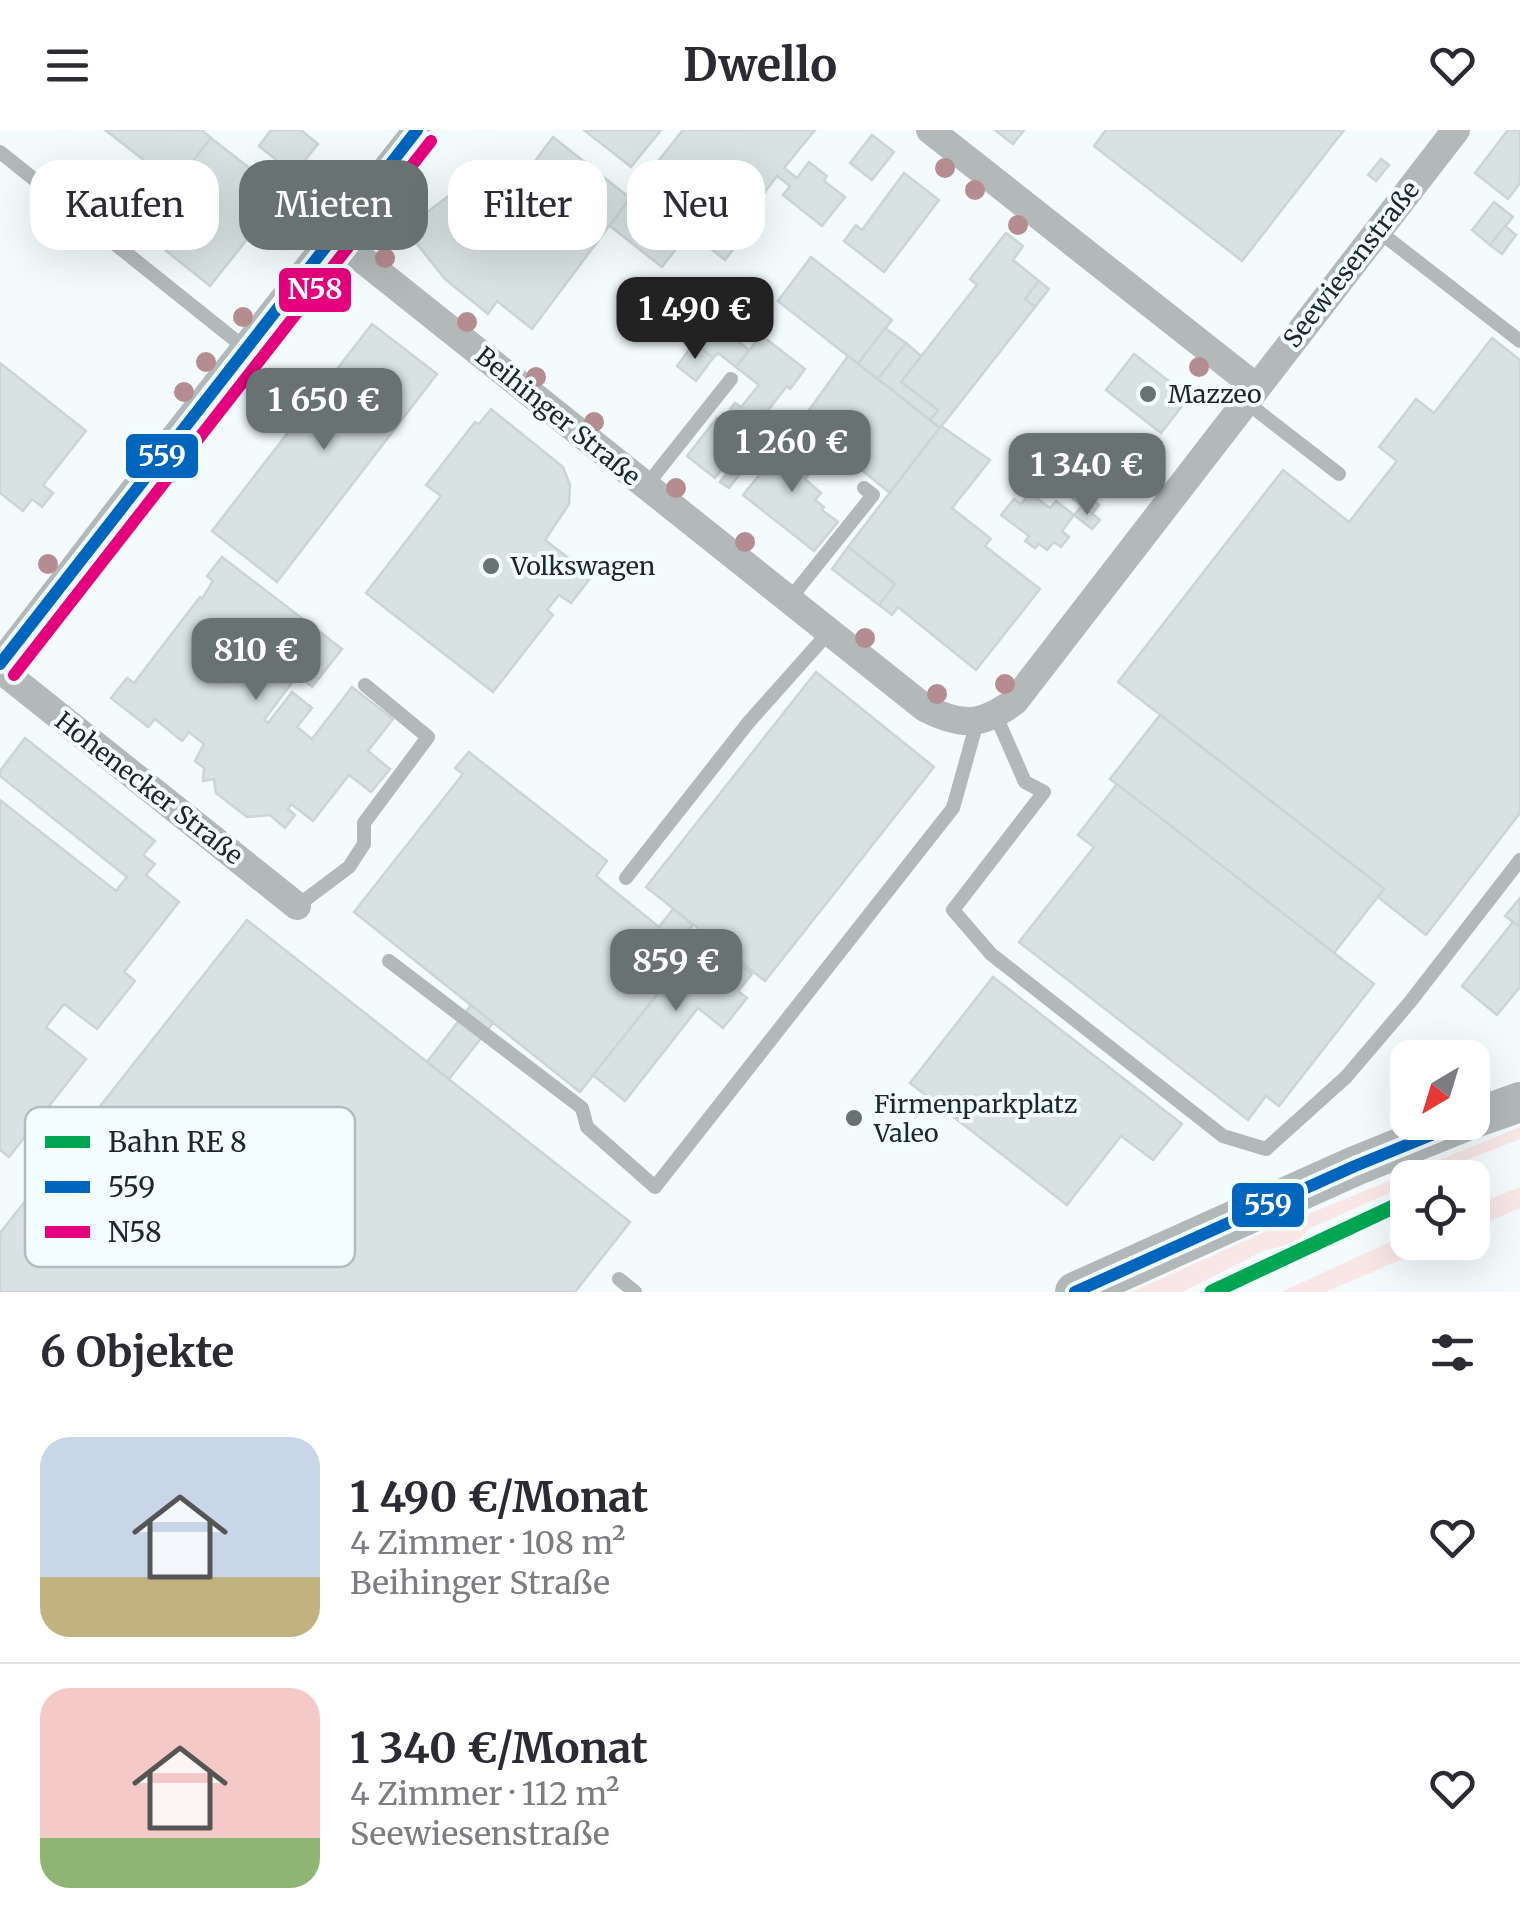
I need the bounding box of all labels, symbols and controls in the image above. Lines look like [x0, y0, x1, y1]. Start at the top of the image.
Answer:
text: Dwello [683, 37, 837, 93]
icon: menu [40, 38, 95, 93]
icon: heart [1425, 38, 1480, 93]
chip: Kaufen [30, 160, 219, 250]
chip: Mieten [239, 160, 428, 250]
chip: Filter [448, 160, 607, 250]
chip: Neu [627, 160, 765, 250]
street label: Seewiesenstraße [1276, 174, 1426, 354]
line badge: N58 [277, 266, 353, 314]
text: N58 [287, 271, 343, 307]
pin: 1 490 € [603, 277, 787, 362]
text: 1 490 € [638, 289, 752, 329]
street label: Beihinger Straße [469, 340, 647, 492]
pin: 1 650 € [232, 368, 416, 453]
place label: Mazzeo [1168, 378, 1261, 410]
text: 1 650 € [268, 380, 380, 420]
marker: Mazzeo [1137, 383, 1159, 405]
pin: 1 260 € [700, 410, 884, 495]
text: 1 260 € [736, 422, 848, 462]
line badge: 559 [124, 432, 200, 480]
pin: 1 340 € [995, 433, 1179, 518]
text: 559 [138, 438, 186, 474]
text: 1 340 € [1031, 445, 1143, 485]
place label: Volkswagen [510, 550, 655, 582]
marker: Volkswagen [480, 555, 502, 577]
pin: 810 € [186, 618, 326, 703]
text: 810 € [214, 630, 298, 670]
street label: Hohenecker Straße [49, 705, 249, 871]
pin: 859 € [606, 929, 746, 1014]
text: 859 € [632, 941, 720, 981]
north arrow [1390, 1040, 1490, 1140]
map controls [1390, 1040, 1490, 1260]
place label: Firmenparkplatz Valeo [873, 1088, 1077, 1149]
legend [25, 1107, 355, 1267]
marker: Firmenparkplatz Valeo [843, 1107, 865, 1129]
text: Bahn RE 8 [108, 1124, 247, 1160]
button: locate [1390, 1160, 1490, 1260]
text: 559 [108, 1169, 155, 1205]
line badge: 559 [1230, 1181, 1306, 1229]
text: 559 [1244, 1187, 1292, 1223]
text: N58 [108, 1214, 162, 1250]
icon: filters [1425, 1325, 1480, 1380]
text: 6 Objekte [40, 1326, 234, 1378]
text: 1 490 €/Monat [350, 1471, 648, 1523]
icon: home [120, 1477, 240, 1597]
icon: heart [1425, 1510, 1480, 1565]
text: 4 Zimmer · 108 m² [350, 1523, 626, 1563]
text: Beihinger Straße [350, 1563, 610, 1603]
text: 1 340 €/Monat [350, 1722, 648, 1774]
icon: home [120, 1728, 240, 1848]
icon: heart [1425, 1761, 1480, 1816]
text: 4 Zimmer · 112 m² [350, 1774, 619, 1814]
text: Seewiesenstraße [350, 1814, 610, 1854]

